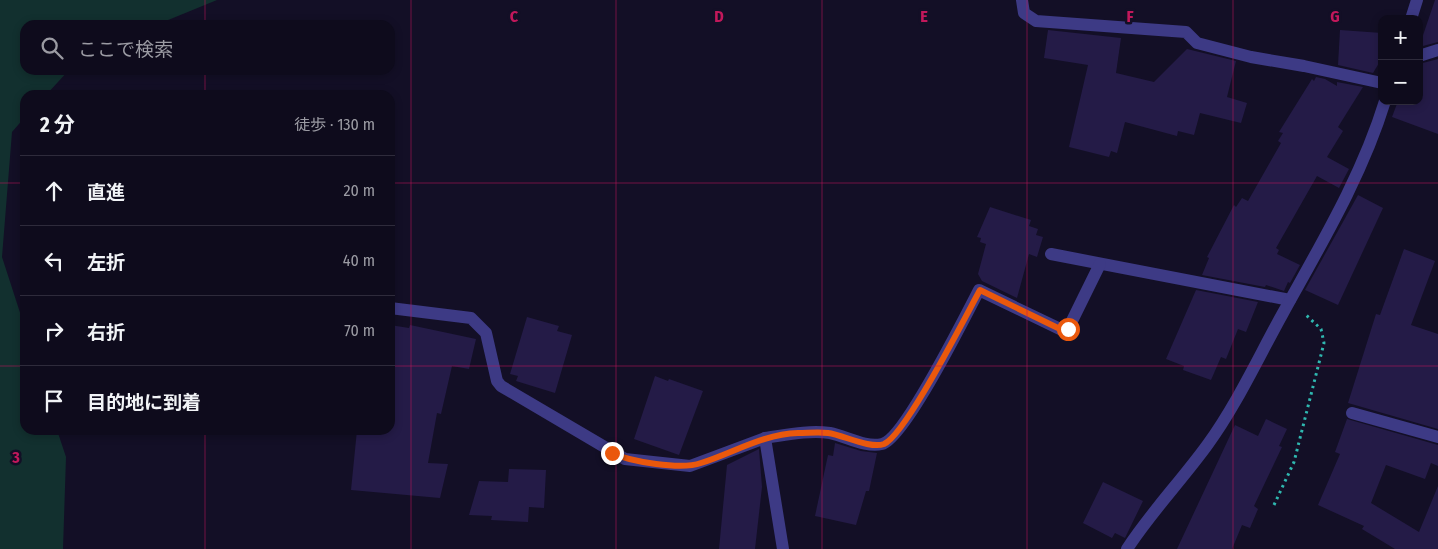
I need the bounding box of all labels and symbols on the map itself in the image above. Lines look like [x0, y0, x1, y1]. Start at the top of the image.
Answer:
text: C [510, 7, 519, 26]
text: D [714, 7, 724, 26]
text: E [920, 7, 928, 26]
text: F [1126, 7, 1134, 26]
text: G [1330, 7, 1340, 26]
route start [1057, 318, 1080, 341]
route end [601, 442, 624, 465]
text: 3 [11, 448, 20, 467]

